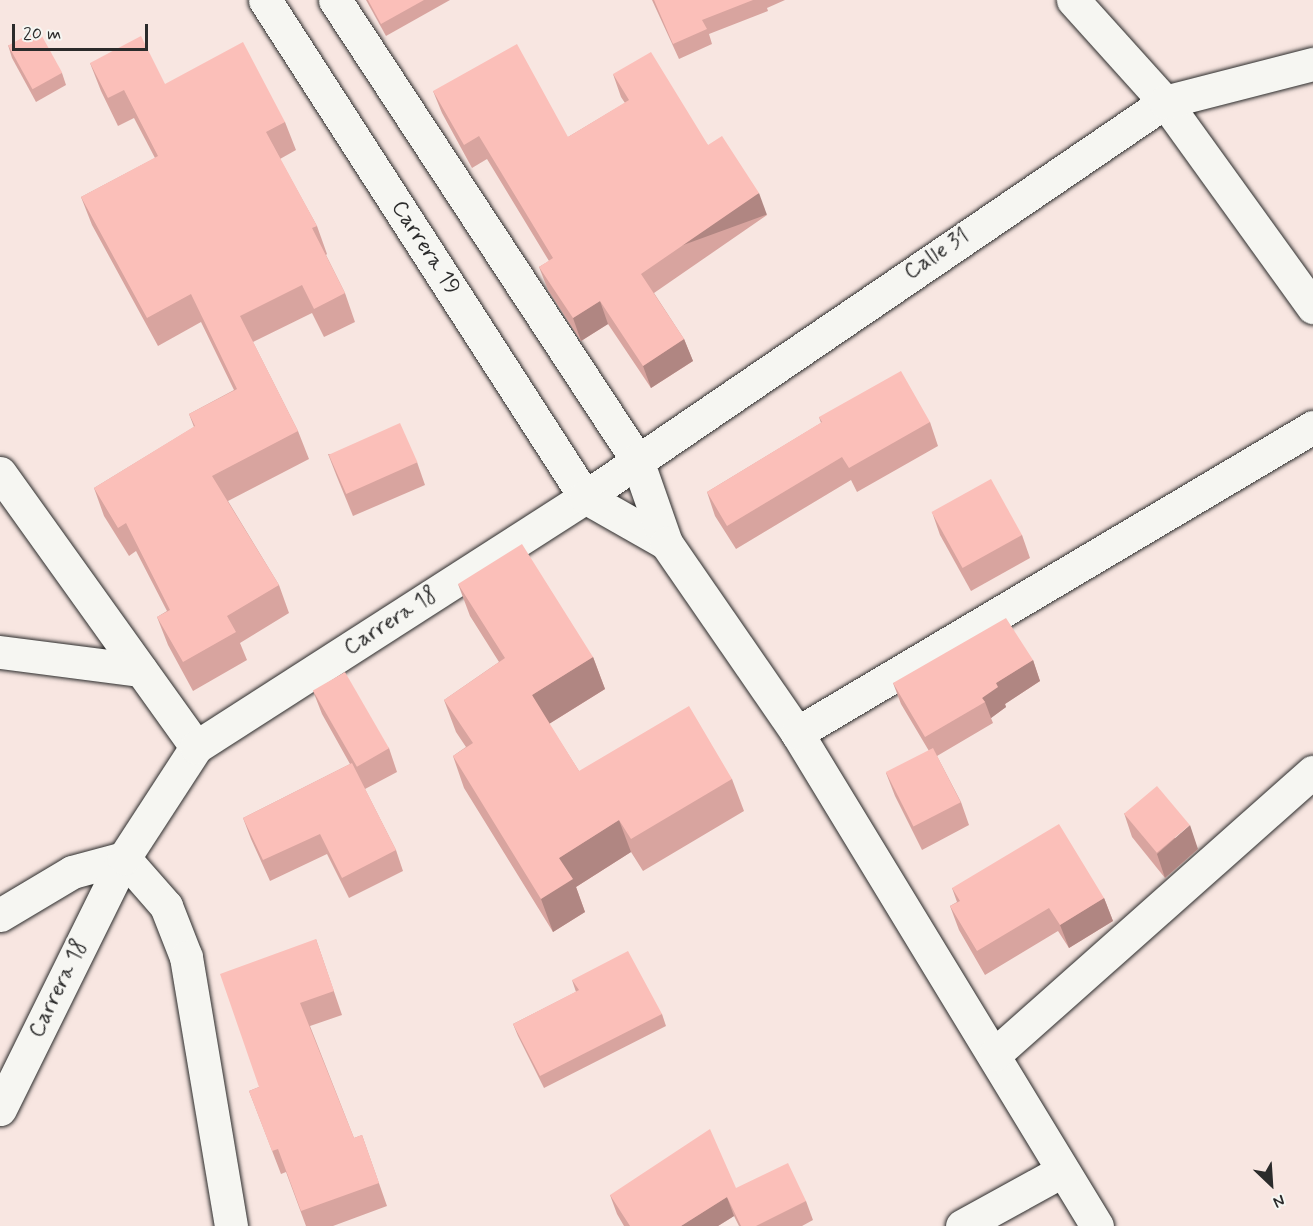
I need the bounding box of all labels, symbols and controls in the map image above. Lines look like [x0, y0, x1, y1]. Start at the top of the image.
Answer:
scale bar [15, 12, 152, 50]
text: 20 m [23, 22, 61, 46]
street label: Carrera 19 [385, 196, 465, 300]
street label: Calle 31 [900, 224, 974, 286]
street label: Carrera 18 [339, 582, 443, 662]
street label: Carrera 18 [24, 936, 94, 1042]
north arrow [1241, 1154, 1301, 1214]
text: N [1270, 1189, 1288, 1213]

